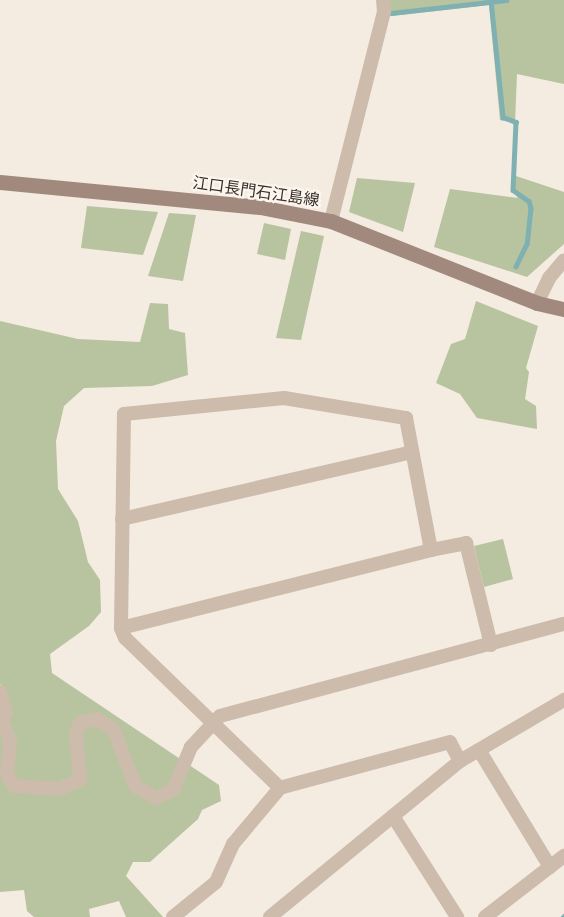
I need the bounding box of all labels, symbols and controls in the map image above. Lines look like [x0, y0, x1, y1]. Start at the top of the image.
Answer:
street label: 江口長門石江島線 [191, 174, 321, 210]

